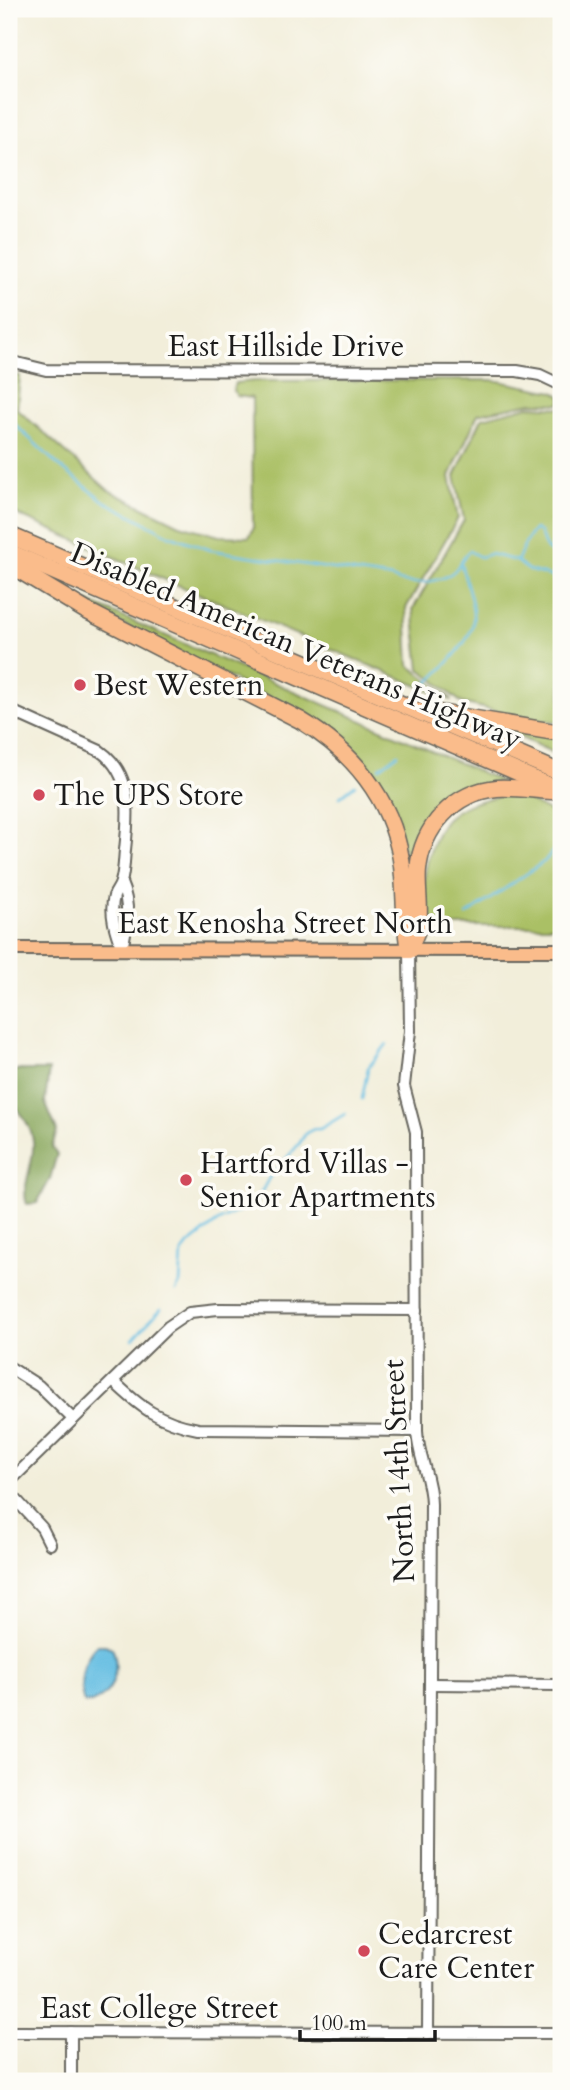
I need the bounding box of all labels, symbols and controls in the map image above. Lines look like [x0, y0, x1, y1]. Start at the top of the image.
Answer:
street label: East Hillside Drive [168, 326, 404, 367]
street label: Disabled American Veterans Highway [64, 532, 528, 760]
place label: Best Western [94, 665, 263, 706]
marker: Best Western [72, 677, 88, 693]
place label: The UPS Store [53, 775, 244, 816]
marker: The UPS Store [31, 787, 47, 803]
street label: East Kenosha Street North [118, 903, 453, 944]
place label: Hartford Villas - Senior Apartments [200, 1143, 436, 1218]
marker: Hartford Villas - Senior Apartments [178, 1172, 194, 1188]
street label: North 14th Street [373, 1358, 425, 1584]
place label: Cedarcrest Care Center [378, 1914, 534, 1989]
marker: Cedarcrest Care Center [356, 1943, 372, 1959]
street label: East College Street [40, 1988, 278, 2029]
scale bar [300, 1999, 435, 2043]
text: 100 m [311, 2009, 367, 2038]

